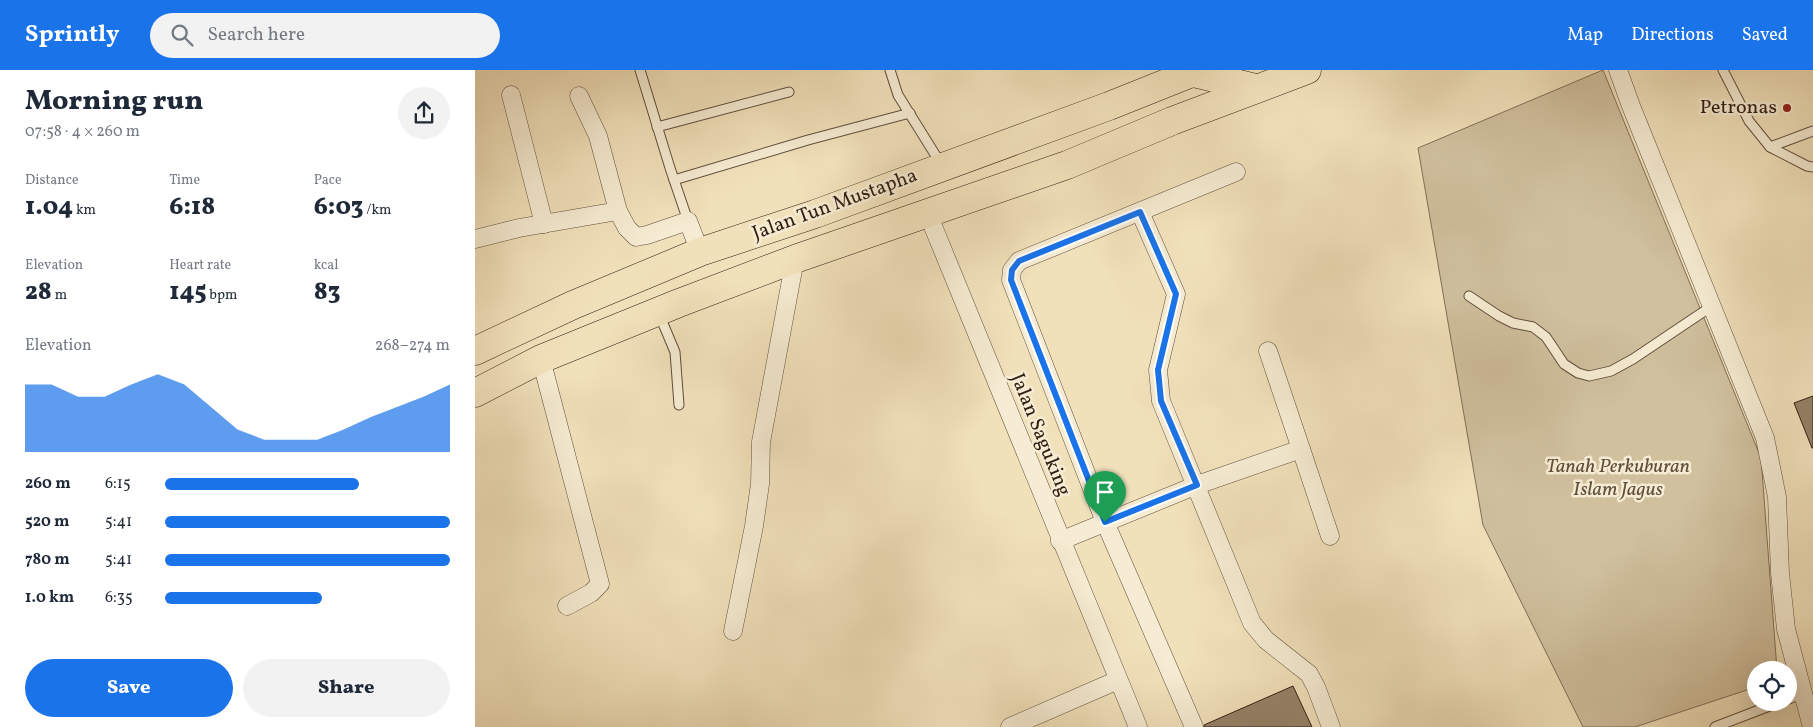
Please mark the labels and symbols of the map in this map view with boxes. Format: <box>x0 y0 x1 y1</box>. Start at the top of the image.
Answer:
place label: Petronas <box>1700 94 1777 122</box>
marker: Petronas <box>1781 102 1793 114</box>
street label: Jalan Tun Mustapha <box>748 162 922 248</box>
street label: Jalan Saguking <box>1003 369 1077 501</box>
park label: Tanah Perkuburan Islam Jagus <box>1546 453 1690 504</box>
pin <box>1084 471 1126 522</box>

